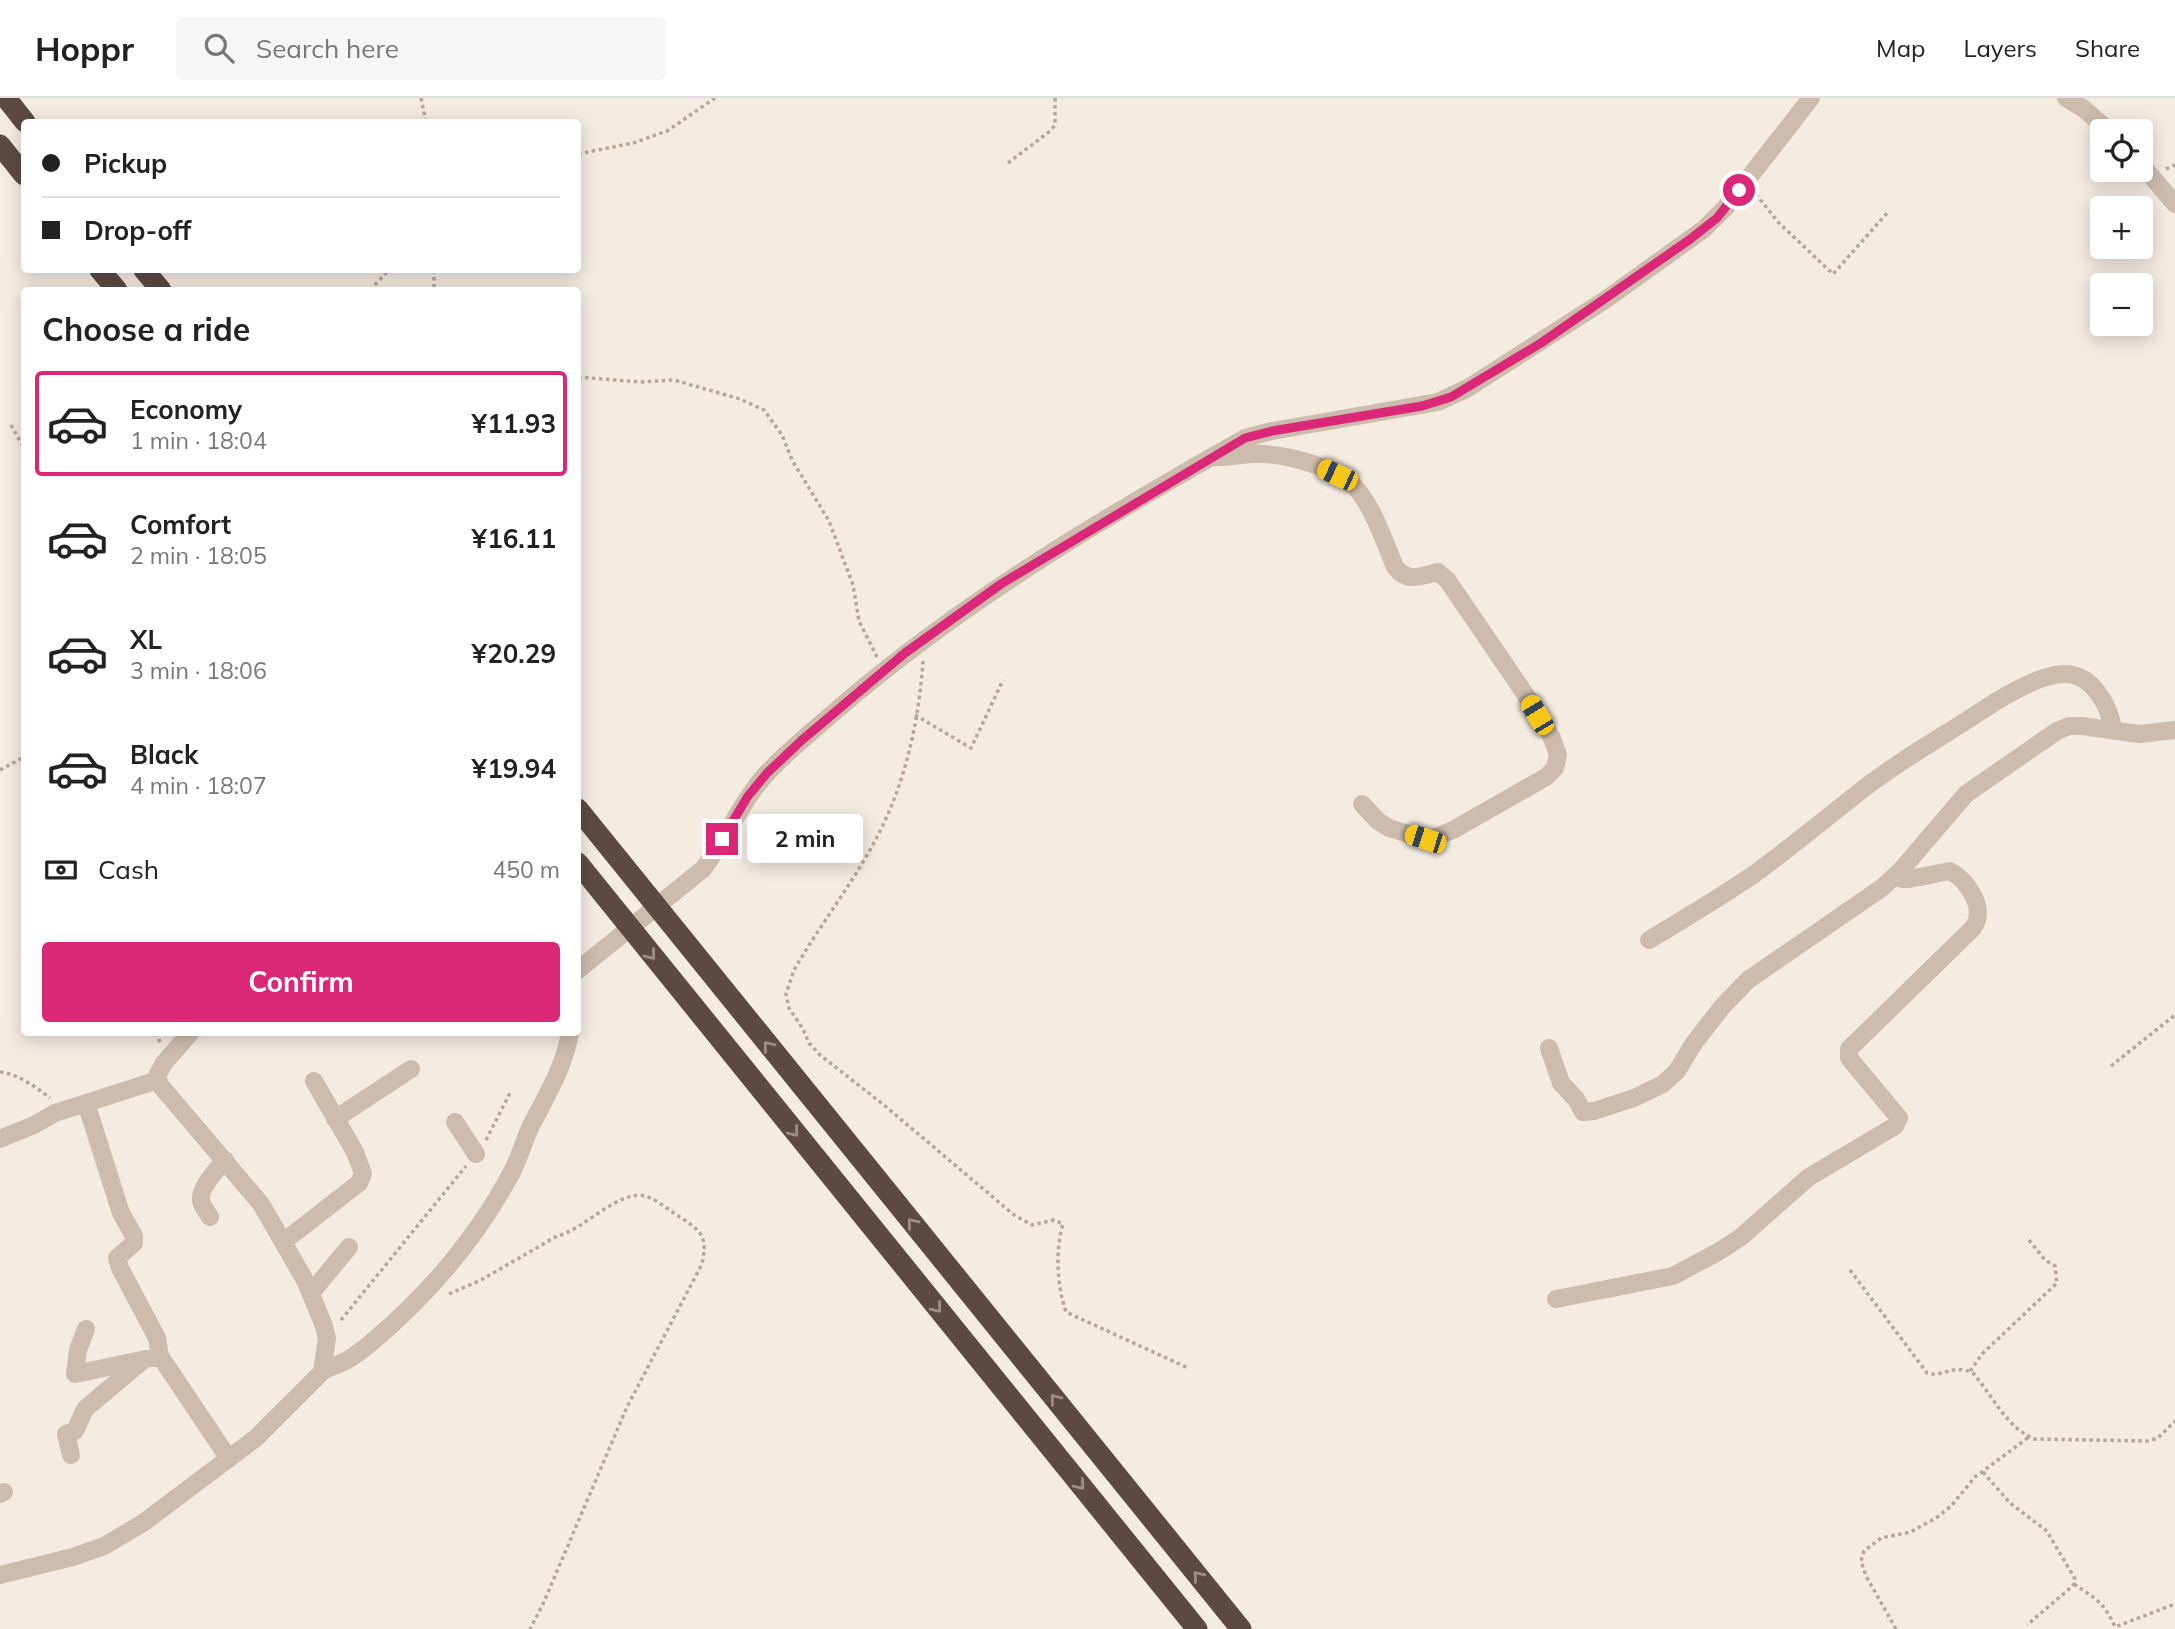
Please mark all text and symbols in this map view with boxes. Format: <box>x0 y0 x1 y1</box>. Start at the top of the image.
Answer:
search box <box>176 17 666 80</box>
text: Hoppr <box>35 28 134 69</box>
icon: search <box>200 29 238 67</box>
text: Search here <box>256 32 399 65</box>
text: Map <box>1876 33 1925 63</box>
text: Layers <box>1963 33 2037 63</box>
text: Share <box>2075 33 2140 63</box>
map controls <box>2090 119 2153 336</box>
button: locate <box>2090 119 2153 182</box>
text: Pickup <box>84 147 167 180</box>
route start <box>1723 174 1755 206</box>
button: + <box>2090 196 2153 259</box>
text: Drop-off <box>84 214 191 247</box>
button: − <box>2090 273 2153 336</box>
text: Choose a ride <box>42 309 250 349</box>
icon: car <box>46 392 109 455</box>
text: Economy <box>130 393 242 426</box>
text: ¥11.93 <box>472 407 556 440</box>
text: 1 min · 18:04 <box>130 426 267 455</box>
car <box>1314 457 1361 493</box>
icon: car <box>46 507 109 570</box>
text: Comfort <box>130 508 231 541</box>
text: ¥16.11 <box>472 522 556 555</box>
text: 2 min · 18:05 <box>130 541 267 570</box>
icon: car <box>46 622 109 685</box>
text: XL <box>130 623 162 656</box>
text: ¥20.29 <box>472 637 556 670</box>
text: 3 min · 18:06 <box>130 656 267 685</box>
car <box>1518 692 1557 738</box>
icon: car <box>46 737 109 800</box>
text: Black <box>130 738 198 771</box>
text: ¥19.94 <box>472 752 556 785</box>
text: 4 min · 18:07 <box>130 771 267 800</box>
callout: 2 min <box>746 814 862 864</box>
route end <box>706 823 738 855</box>
car <box>1402 823 1449 855</box>
text: 2 min <box>775 824 835 853</box>
icon: cash <box>42 851 80 889</box>
text: Cash <box>98 853 159 886</box>
text: 450 m <box>492 855 560 884</box>
button: Confirm <box>42 942 560 1022</box>
one-way arrow <box>643 946 655 959</box>
one-way arrow <box>764 1041 777 1053</box>
one-way arrow <box>786 1123 798 1136</box>
one-way arrow <box>907 1218 920 1230</box>
one-way arrow <box>929 1301 942 1313</box>
one-way arrow <box>1050 1395 1063 1407</box>
one-way arrow <box>1072 1478 1085 1490</box>
one-way arrow <box>1194 1572 1206 1585</box>

